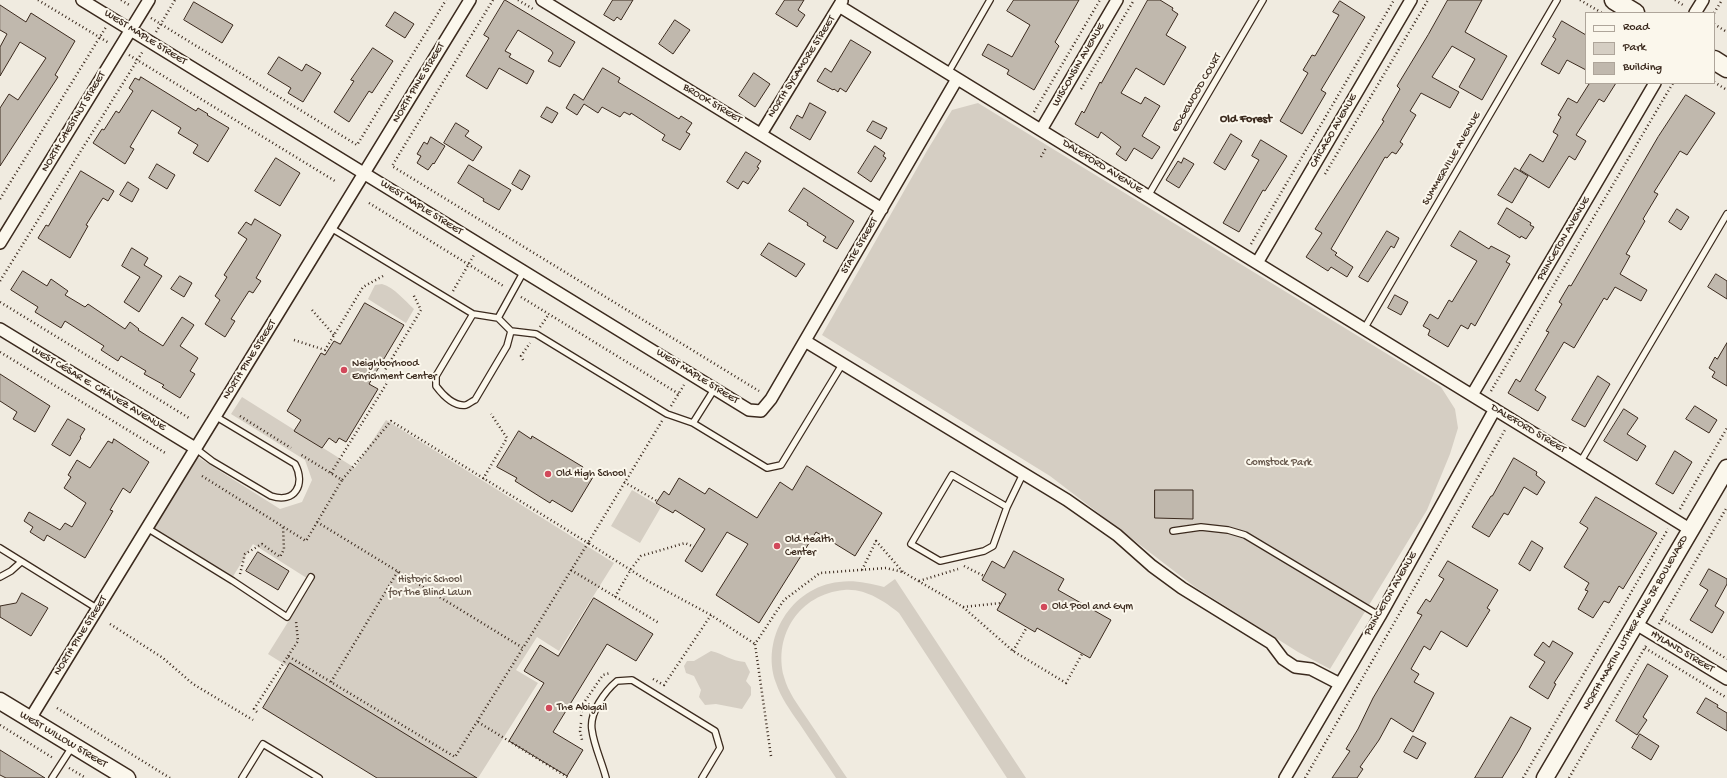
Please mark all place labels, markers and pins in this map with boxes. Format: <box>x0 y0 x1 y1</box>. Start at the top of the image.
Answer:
place label: Neighborhood Enrichment Center <box>352 357 437 383</box>
marker: Neighborhood Enrichment Center <box>339 365 349 375</box>
place label: Old High School <box>556 467 626 481</box>
marker: Old High School <box>543 469 553 479</box>
place label: Old Health Center <box>785 533 834 559</box>
marker: Old Health Center <box>772 541 782 551</box>
place label: Old Pool and Gym <box>1052 600 1133 614</box>
marker: Old Pool and Gym <box>1039 602 1049 612</box>
place label: The Abigail <box>557 701 607 715</box>
marker: The Abigail <box>544 703 554 713</box>

